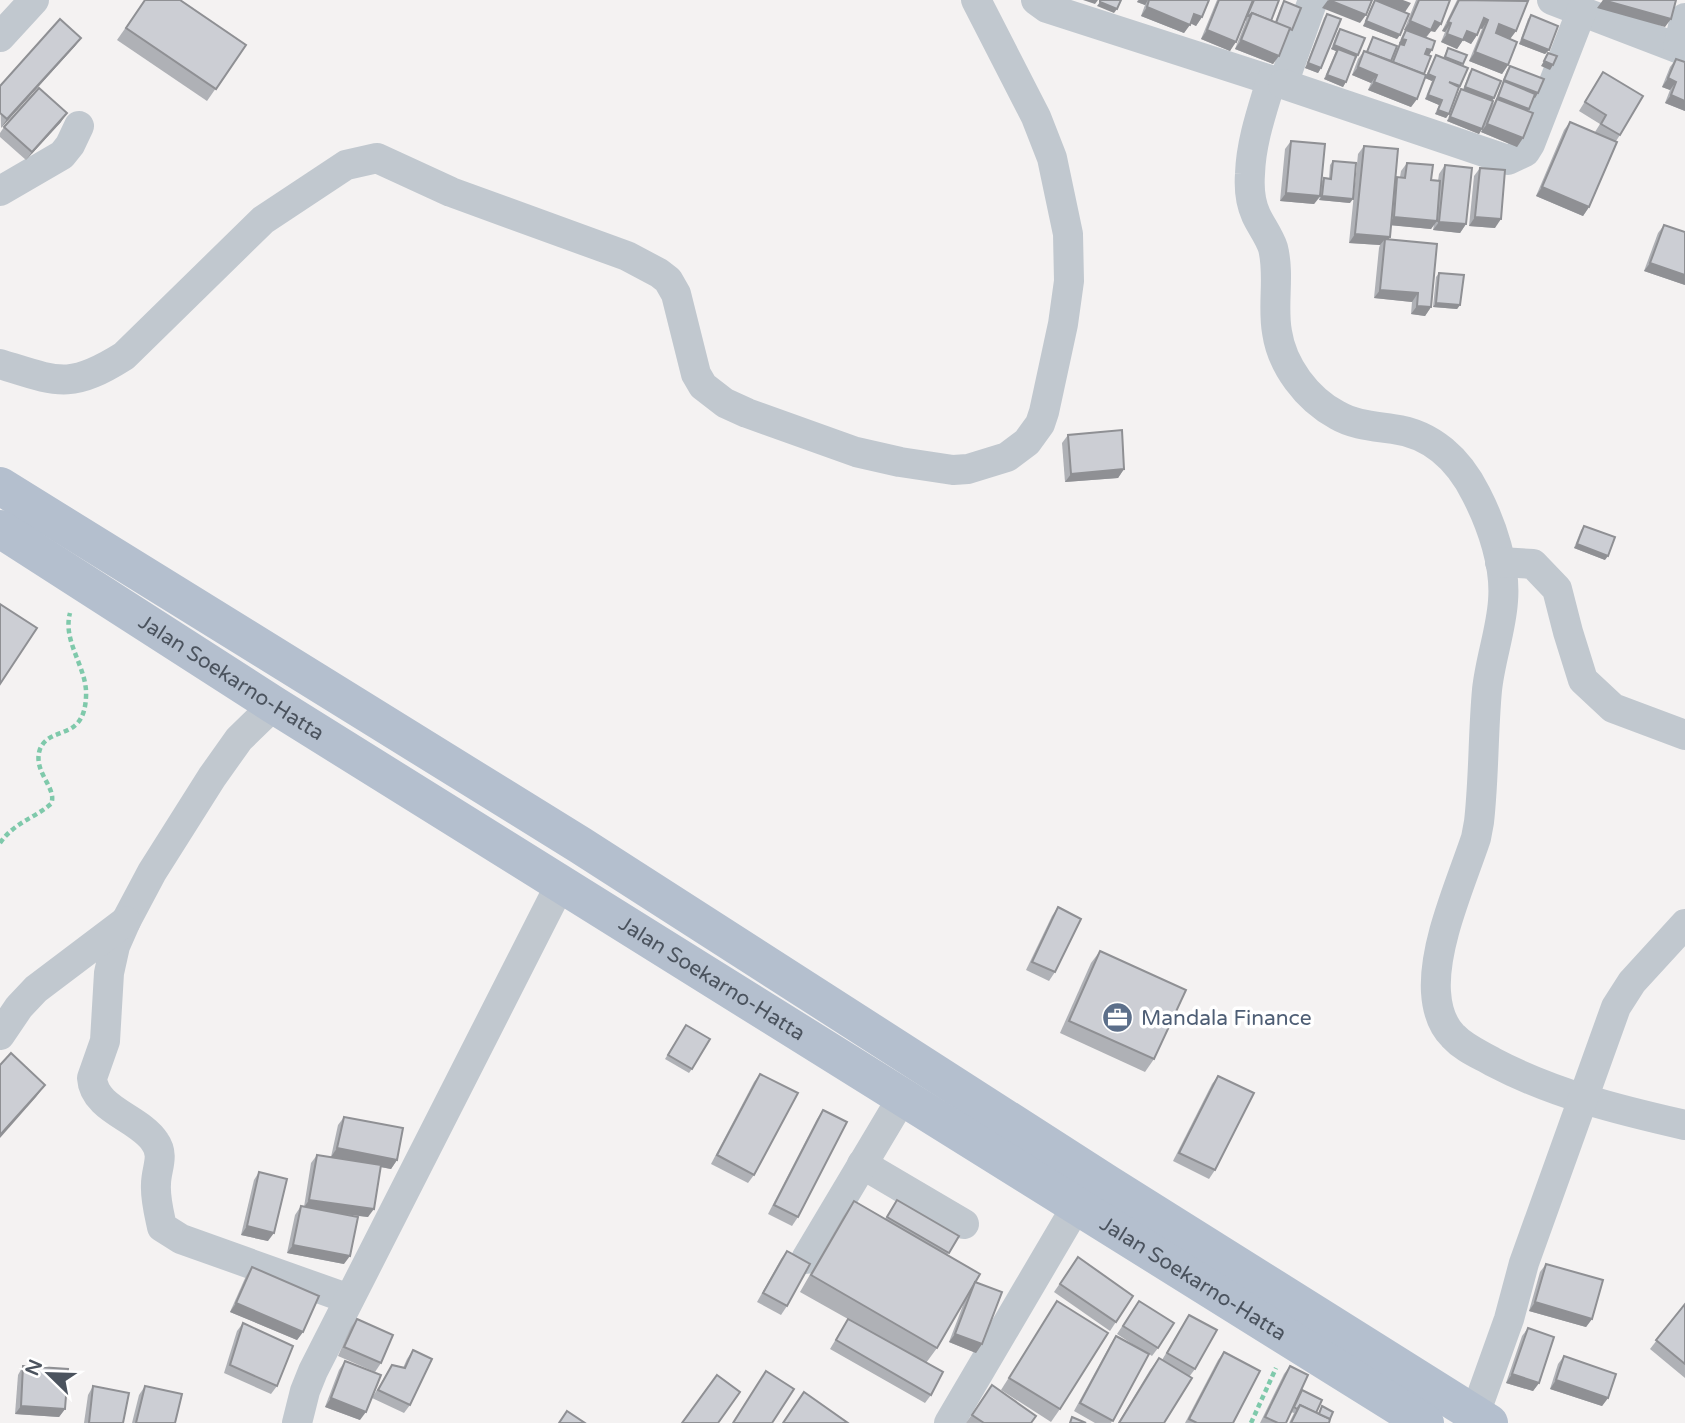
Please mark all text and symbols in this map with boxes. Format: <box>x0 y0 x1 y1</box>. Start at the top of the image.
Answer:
street label: Jalan Soekarno-Hatta <box>134 609 329 746</box>
street label: Jalan Soekarno-Hatta <box>614 911 810 1046</box>
office icon: Mandala Finance <box>1101 1001 1135 1035</box>
place label: Mandala Finance <box>1141 1006 1312 1031</box>
street label: Jalan Soekarno-Hatta <box>1095 1211 1291 1346</box>
north arrow <box>14 1339 84 1409</box>
text: N <box>21 1356 47 1379</box>

